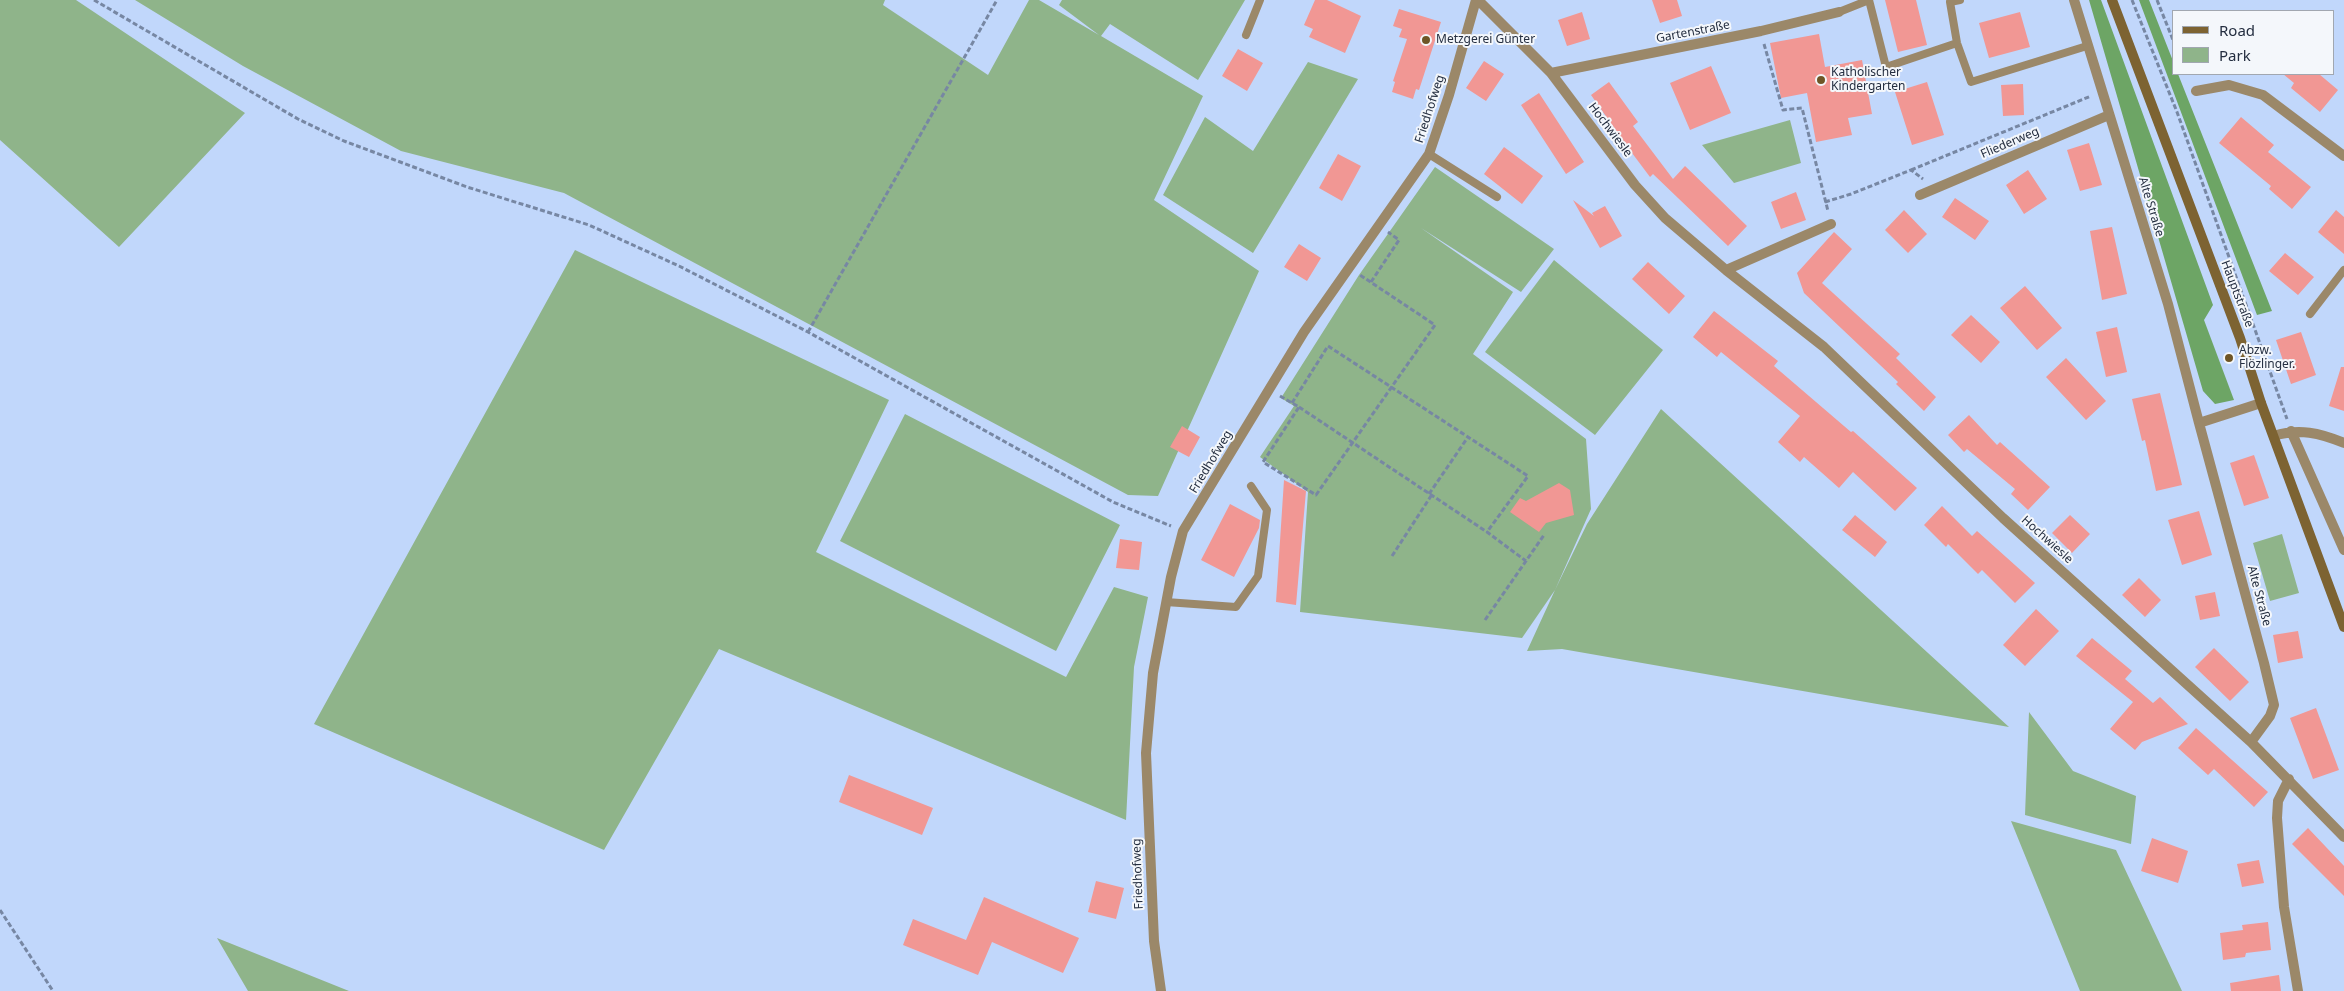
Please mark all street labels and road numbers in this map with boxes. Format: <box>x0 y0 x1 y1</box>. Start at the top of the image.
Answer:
street label: Gartenstraße <box>1655 18 1731 46</box>
street label: Friedhofweg <box>1412 73 1448 145</box>
street label: Hochwiesle <box>1585 100 1635 160</box>
street label: Fliederweg <box>1979 124 2041 162</box>
street label: Alte Straße <box>2135 175 2167 239</box>
street label: Hauptstraße <box>2218 258 2256 330</box>
street label: Friedhofweg <box>1187 428 1235 496</box>
street label: Hochwiesle <box>2018 513 2076 567</box>
street label: Alte Straße <box>2244 564 2274 628</box>
street label: Friedhofweg <box>1130 838 1146 910</box>

